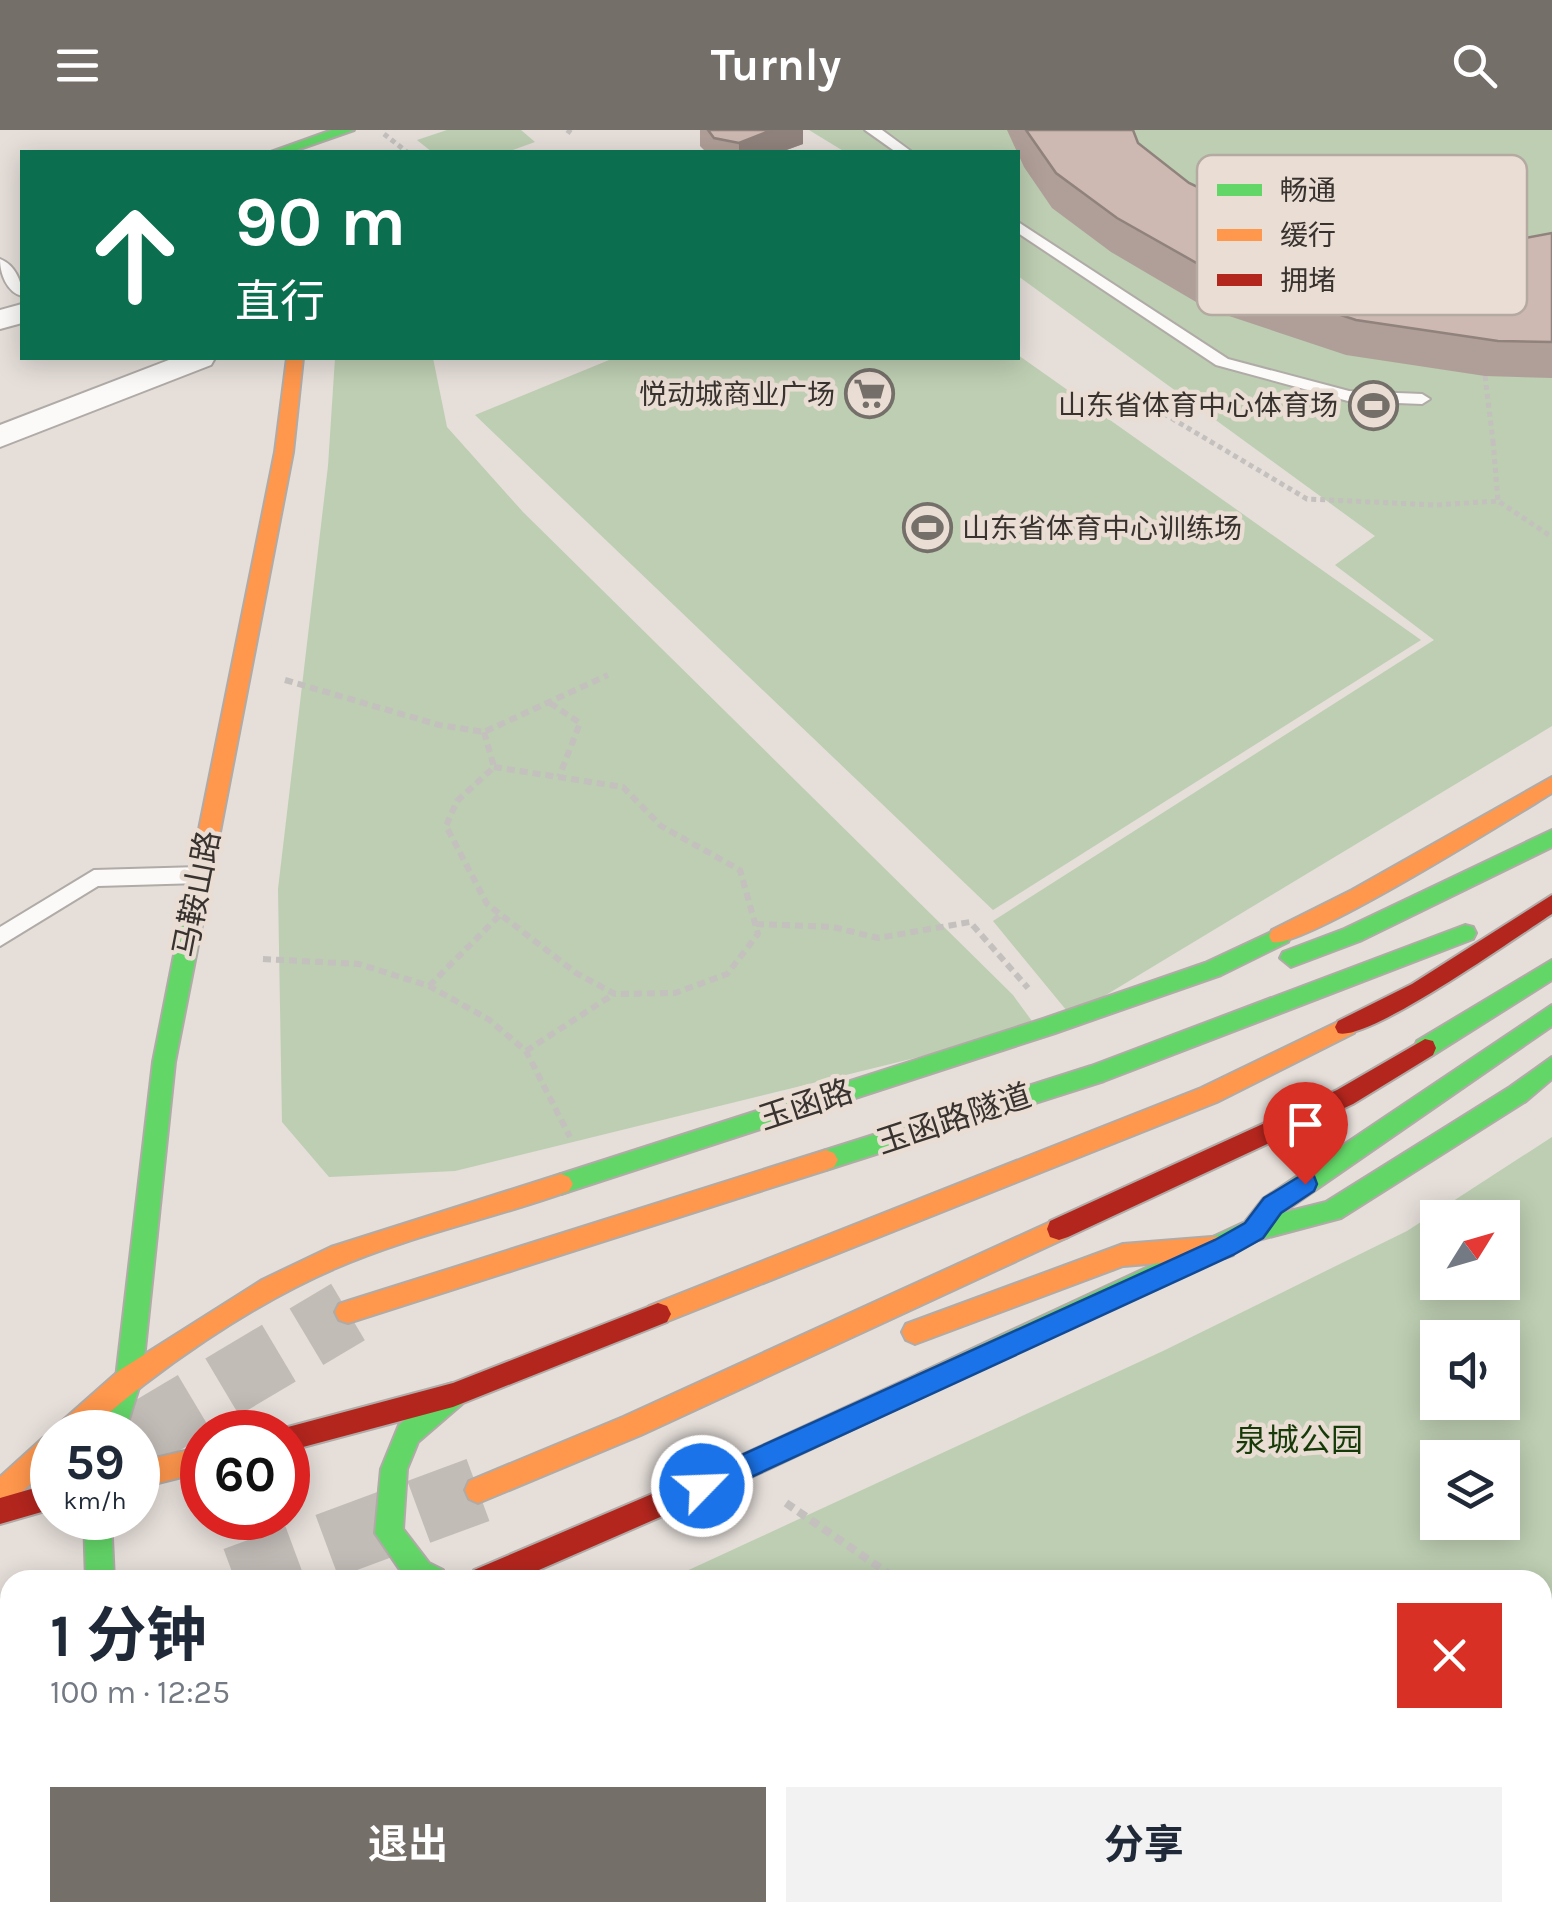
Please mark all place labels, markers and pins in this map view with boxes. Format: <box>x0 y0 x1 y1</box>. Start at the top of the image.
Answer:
supermarket icon: 悦动城商业广场 <box>844 368 896 420</box>
place label: 悦动城商业广场 <box>639 378 835 411</box>
sports icon: 山东省体育中心体育场 <box>1347 379 1399 431</box>
place label: 山东省体育中心体育场 <box>1058 389 1338 422</box>
sports icon: 山东省体育中心训练场 <box>901 502 953 554</box>
place label: 山东省体育中心训练场 <box>962 512 1242 545</box>
pin <box>1263 1082 1348 1185</box>

